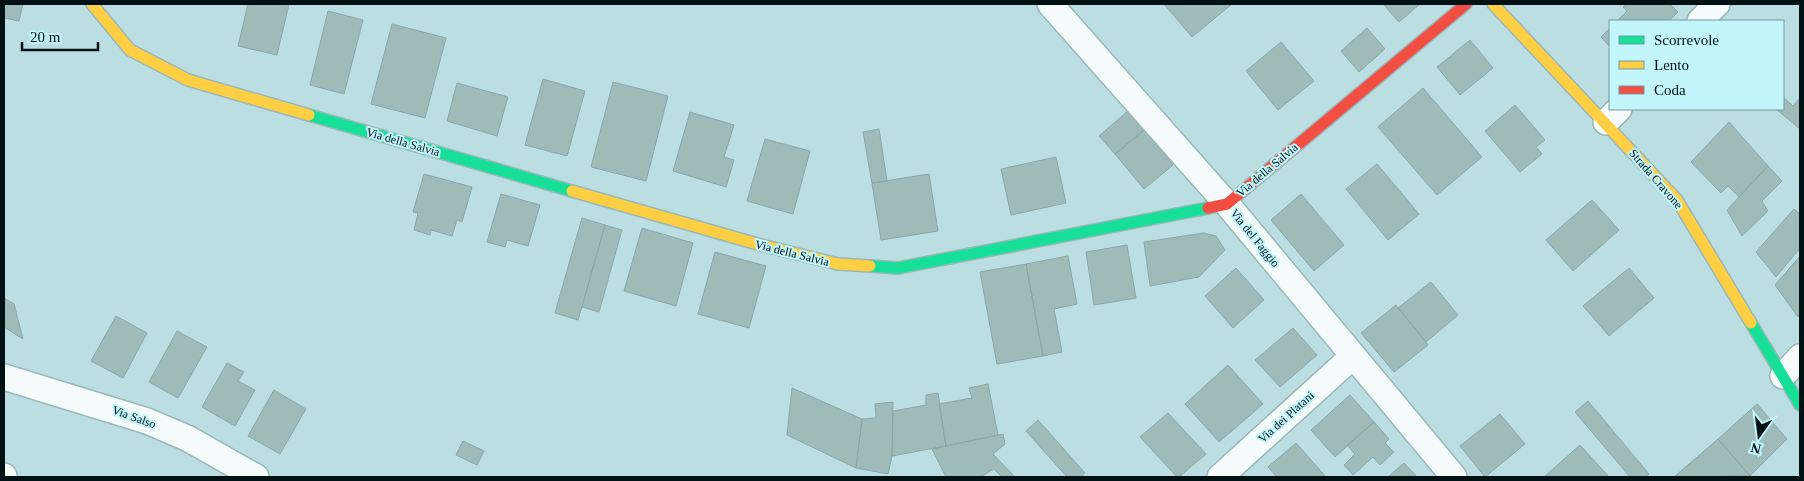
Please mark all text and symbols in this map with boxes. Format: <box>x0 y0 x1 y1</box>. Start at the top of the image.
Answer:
scale bar <box>22 20 99 52</box>
legend <box>1609 20 1784 110</box>
text: 20 m <box>30 29 61 45</box>
text: Scorrevole <box>1654 32 1719 48</box>
text: Lento <box>1654 57 1689 73</box>
text: Coda <box>1654 82 1686 98</box>
street label: Via della Salvia <box>365 125 442 159</box>
street label: Via della Salvia <box>1233 140 1301 200</box>
street label: Strada Cravone <box>1626 146 1686 212</box>
street label: Via del Faggio <box>1227 206 1283 270</box>
street label: Via della Salvia <box>753 237 831 269</box>
street label: Via dei Platani <box>1255 388 1317 446</box>
street label: Via Salso <box>110 403 158 431</box>
north arrow <box>1734 411 1784 461</box>
text: N <box>1749 440 1763 457</box>

